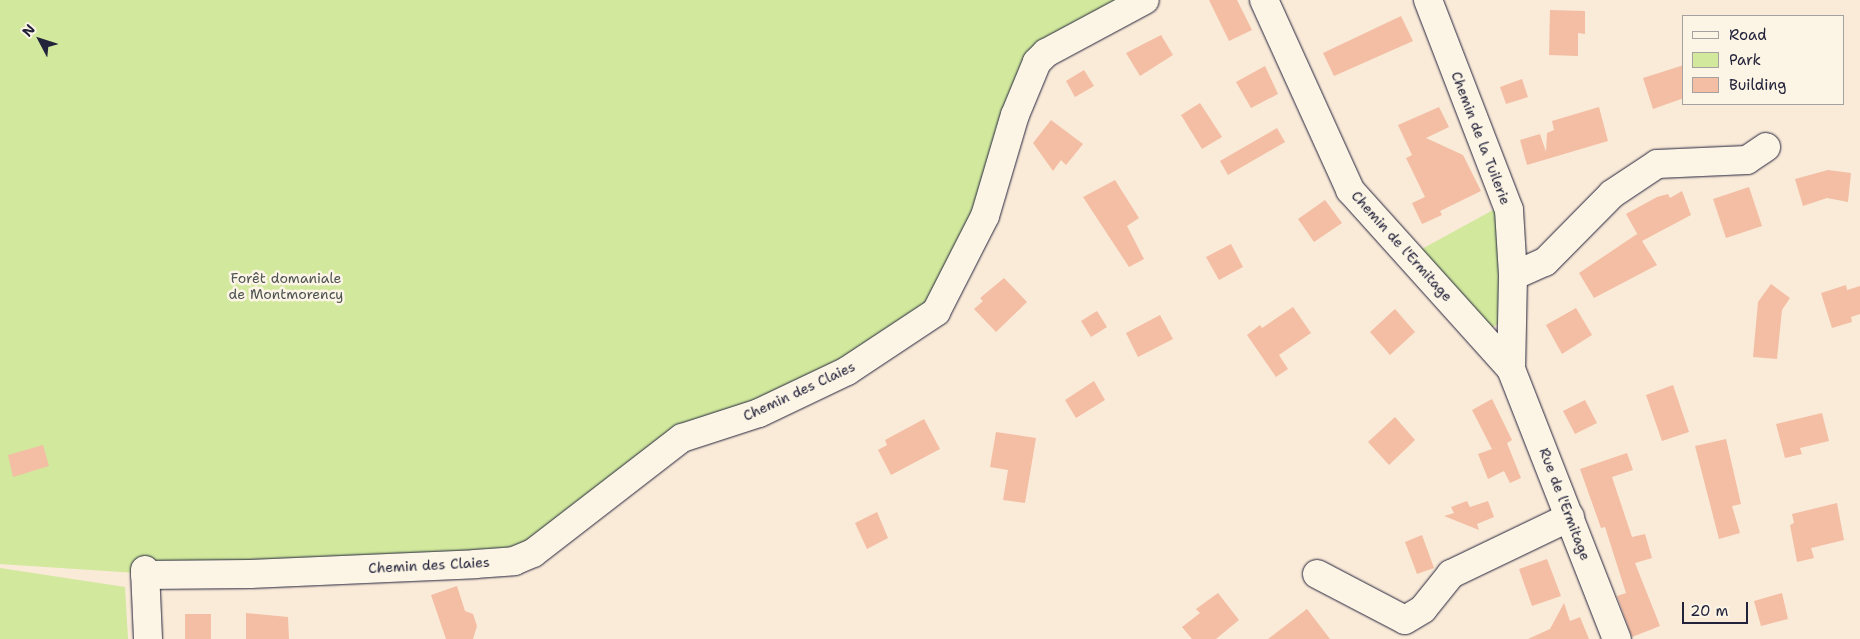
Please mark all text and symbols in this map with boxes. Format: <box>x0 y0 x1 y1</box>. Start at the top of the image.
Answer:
north arrow <box>15 15 65 65</box>
legend <box>1682 15 1845 105</box>
text: N <box>18 20 39 40</box>
text: Road <box>1729 25 1767 45</box>
text: Park <box>1729 50 1761 70</box>
street label: Chemin de la Tuilerie <box>1448 69 1514 207</box>
text: Building <box>1729 75 1786 95</box>
street label: Chemin de l'Ermitage <box>1348 187 1456 305</box>
park label: Forêt domaniale de Montmorency <box>229 270 343 302</box>
street label: Chemin des Claies <box>740 358 858 424</box>
street label: Rue de l'Ermitage <box>1536 445 1594 563</box>
street label: Chemin des Claies <box>368 553 490 577</box>
scale bar <box>1685 592 1751 624</box>
text: 20 m <box>1690 601 1729 621</box>

